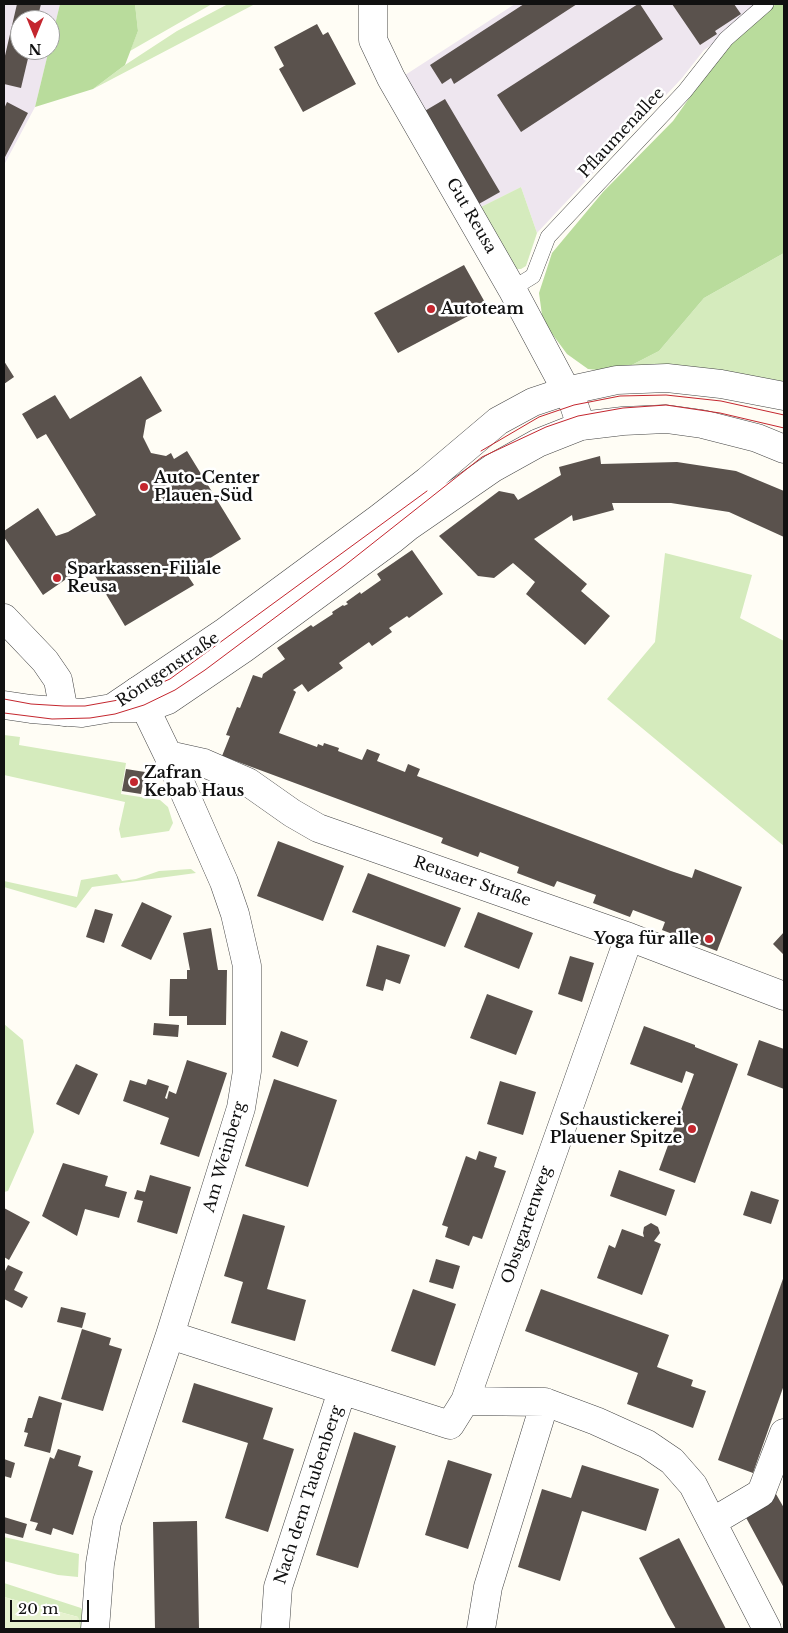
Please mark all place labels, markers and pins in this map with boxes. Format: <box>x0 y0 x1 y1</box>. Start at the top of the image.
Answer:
place label: Autoteam <box>441 299 524 319</box>
marker: Autoteam <box>425 303 437 315</box>
place label: Auto-Center Plauen-Süd <box>154 468 259 506</box>
marker: Auto-Center Plauen-Süd <box>138 481 150 493</box>
place label: Sparkassen-Filiale Reusa <box>67 559 221 597</box>
marker: Sparkassen-Filiale Reusa <box>51 572 63 584</box>
place label: Zafran Kebab Haus <box>144 763 244 801</box>
marker: Zafran Kebab Haus <box>128 776 140 788</box>
place label: Yoga für alle <box>594 929 699 949</box>
marker: Yoga für alle <box>703 933 715 945</box>
place label: Schaustickerei Plauener Spitze <box>550 1110 682 1148</box>
marker: Schaustickerei Plauener Spitze <box>686 1123 698 1135</box>

